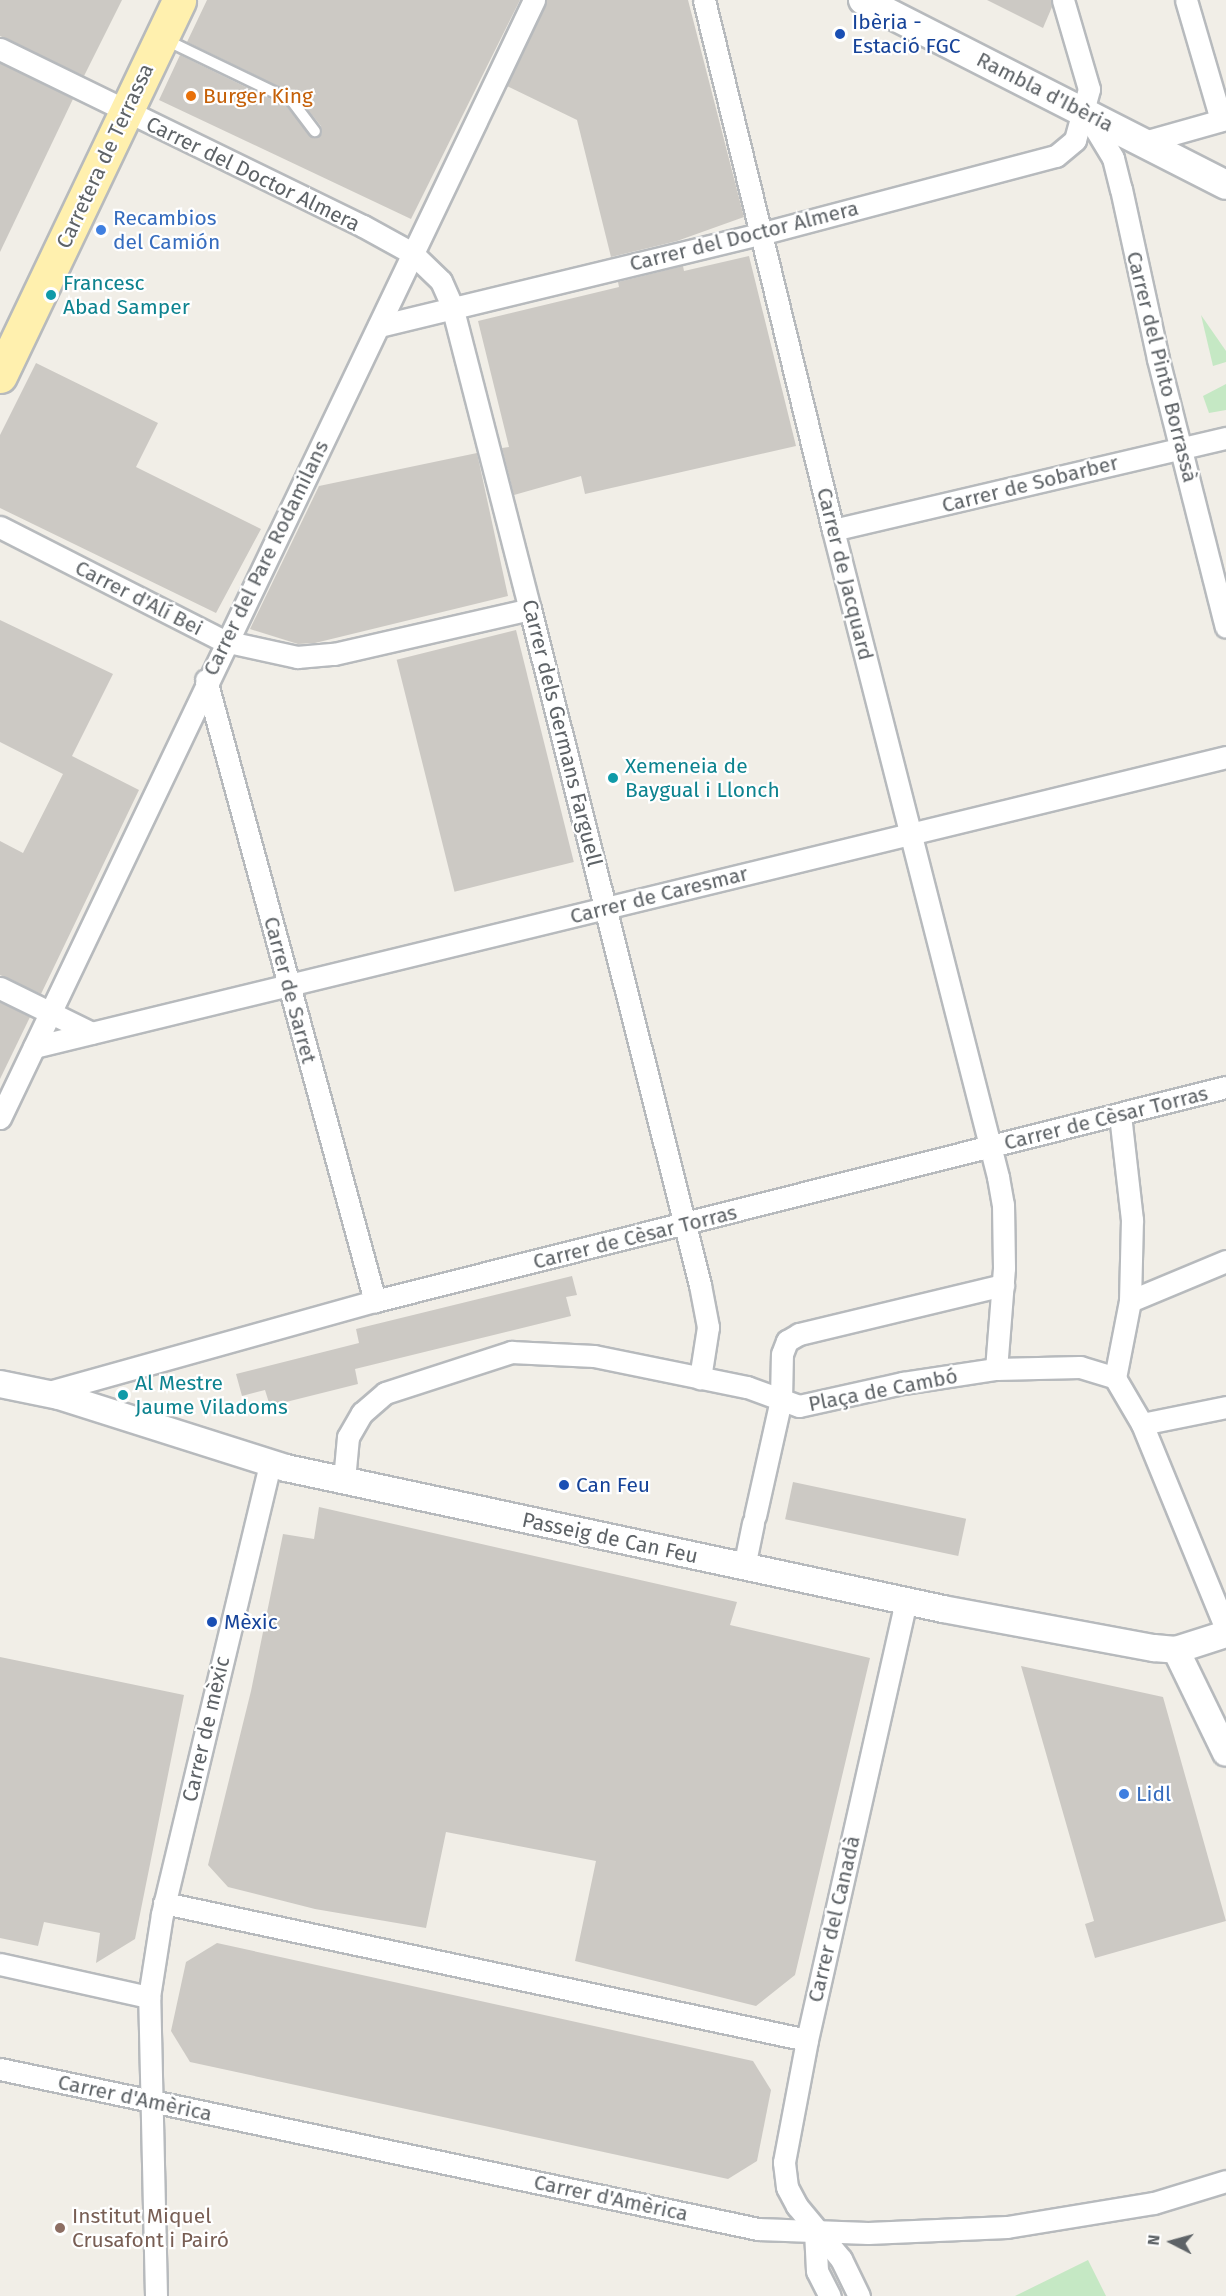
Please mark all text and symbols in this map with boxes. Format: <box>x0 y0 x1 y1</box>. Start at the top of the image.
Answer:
place label: Ibèria - Estació FGC <box>852 9 961 59</box>
marker: Ibèria - Estació FGC <box>833 27 847 41</box>
street label: Rambla d'Ibèria <box>972 47 1118 137</box>
street label: Carretera de Terrassa <box>51 60 159 252</box>
place label: Burger King <box>203 83 313 109</box>
marker: Burger King <box>184 89 198 103</box>
street label: Carrer del Doctor Almera <box>142 111 364 237</box>
street label: Carrer del Doctor Almera <box>627 195 861 277</box>
place label: Recambios del Camión <box>113 205 220 255</box>
marker: Recambios del Camión <box>94 223 108 237</box>
street label: Carrer del Pinto Borrassà <box>1121 249 1203 485</box>
place label: Francesc Abad Samper <box>63 270 190 320</box>
marker: Francesc Abad Samper <box>44 288 58 302</box>
street label: Carrer del Pare Rodamilans <box>198 436 334 680</box>
street label: Carrer de Sobarber <box>939 450 1121 518</box>
street label: Carrer de Jacquard <box>811 485 879 663</box>
street label: Carrer d'Alí Bei <box>71 555 207 641</box>
street label: Carrer dels Germans Farguell <box>517 597 607 869</box>
place label: Xemeneia de Baygual i Llonch <box>625 753 780 803</box>
marker: Xemeneia de Baygual i Llonch <box>606 771 620 785</box>
street label: Carrer de Caresmar <box>567 861 751 929</box>
street label: Carrer de Sarret <box>258 914 322 1066</box>
street label: Carrer de Cèsar Torras <box>1001 1080 1211 1156</box>
street label: Carrer de Cèsar Torras <box>530 1199 740 1275</box>
street label: Plaça de Cambó <box>806 1363 960 1417</box>
place label: Al Mestre Jaume Viladoms <box>135 1370 288 1420</box>
marker: Al Mestre Jaume Viladoms <box>116 1388 130 1402</box>
place label: Can Feu <box>576 1472 650 1498</box>
marker: Can Feu <box>557 1478 571 1492</box>
street label: Passeig de Can Feu <box>520 1507 700 1569</box>
place label: Mèxic <box>224 1609 278 1635</box>
marker: Mèxic <box>205 1615 219 1629</box>
street label: Carrer de mèxic <box>177 1654 235 1804</box>
place label: Lidl <box>1136 1781 1171 1807</box>
marker: Lidl <box>1117 1787 1131 1801</box>
street label: Carrer del Canadà <box>803 1833 865 2005</box>
street label: Carrer d'Amèrica <box>56 2069 214 2127</box>
street label: Carrer d'Amèrica <box>532 2169 690 2227</box>
place label: Institut Miquel Crusafont i Pairó <box>72 2203 229 2253</box>
north arrow <box>1142 2212 1202 2272</box>
marker: Institut Miquel Crusafont i Pairó <box>53 2221 67 2235</box>
text: N <box>1144 2234 1164 2246</box>

